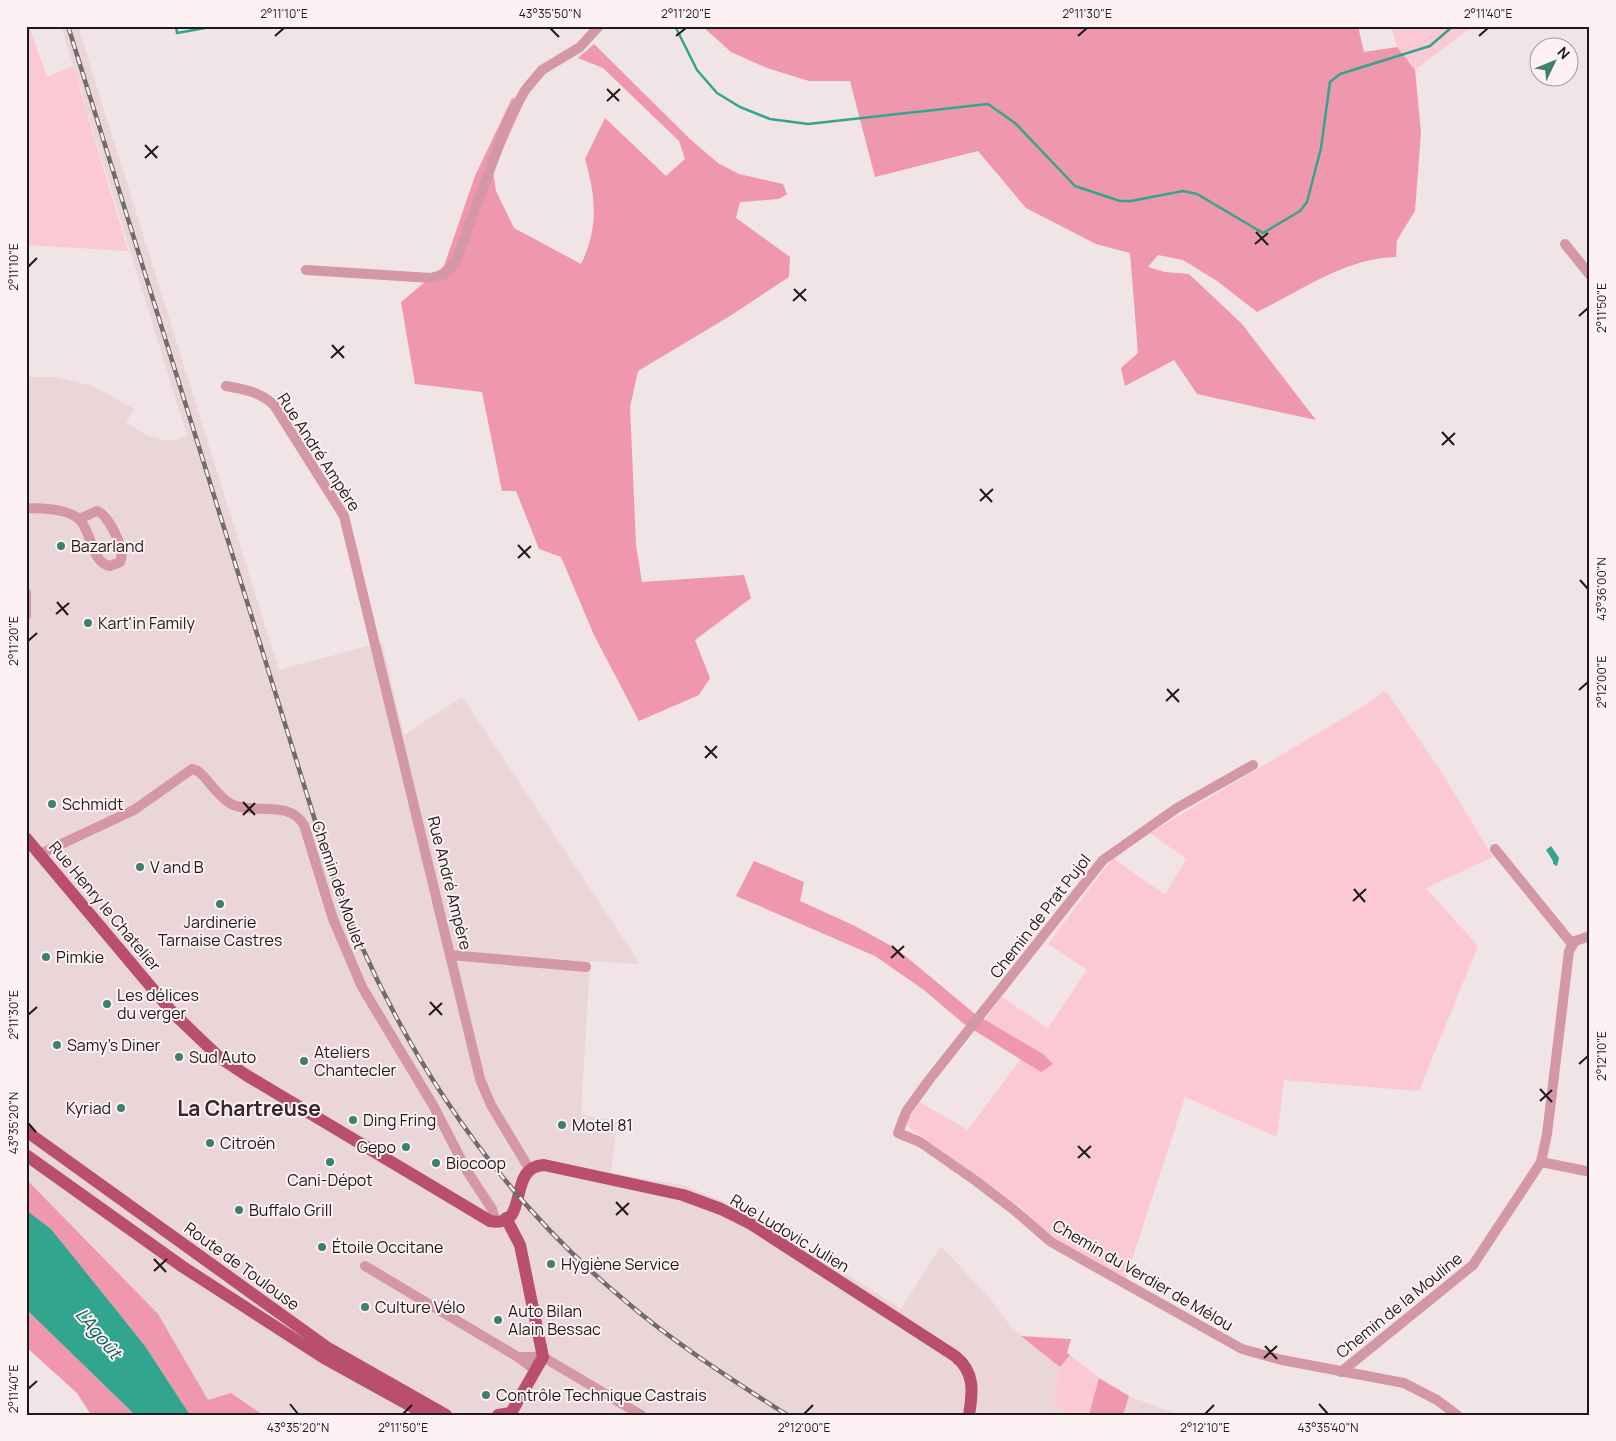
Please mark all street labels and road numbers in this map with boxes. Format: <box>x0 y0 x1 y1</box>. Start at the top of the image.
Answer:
street label: Rue André Ampère <box>272 389 366 515</box>
street label: Rue André Ampère <box>423 814 477 952</box>
street label: Chemin de Moulet <box>307 818 371 952</box>
street label: Rue Henry le Chatelier <box>44 836 166 976</box>
street label: Chemin de Prat Pujol <box>985 849 1095 983</box>
street label: Rue Ludovic Julien <box>726 1189 854 1277</box>
street label: Chemin du Verdier de Mélou <box>1049 1214 1237 1336</box>
street label: Route de Toulouse <box>180 1217 304 1315</box>
street label: Chemin de la Mouline <box>1331 1247 1467 1363</box>

